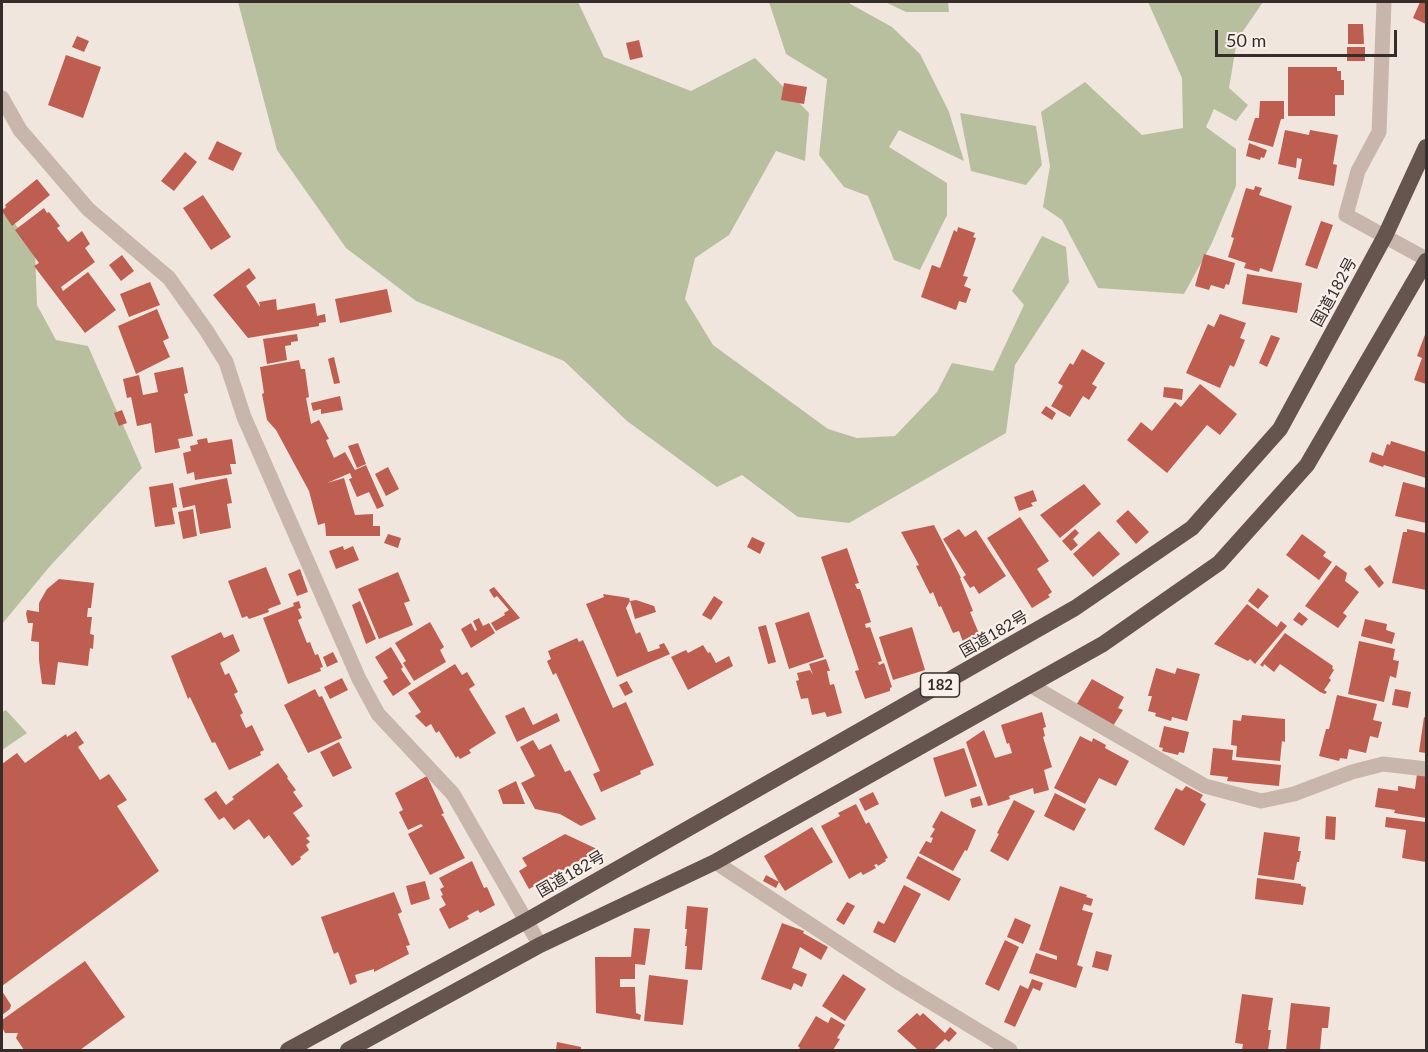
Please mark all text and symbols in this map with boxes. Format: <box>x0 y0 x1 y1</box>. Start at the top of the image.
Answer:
scale bar <box>1218 18 1400 56</box>
text: 50 m <box>1226 29 1266 51</box>
street label: 国道182号 <box>1307 254 1361 330</box>
street label: 国道182号 <box>956 607 1032 661</box>
road number: 182 <box>920 673 960 697</box>
street label: 国道182号 <box>533 847 609 901</box>

